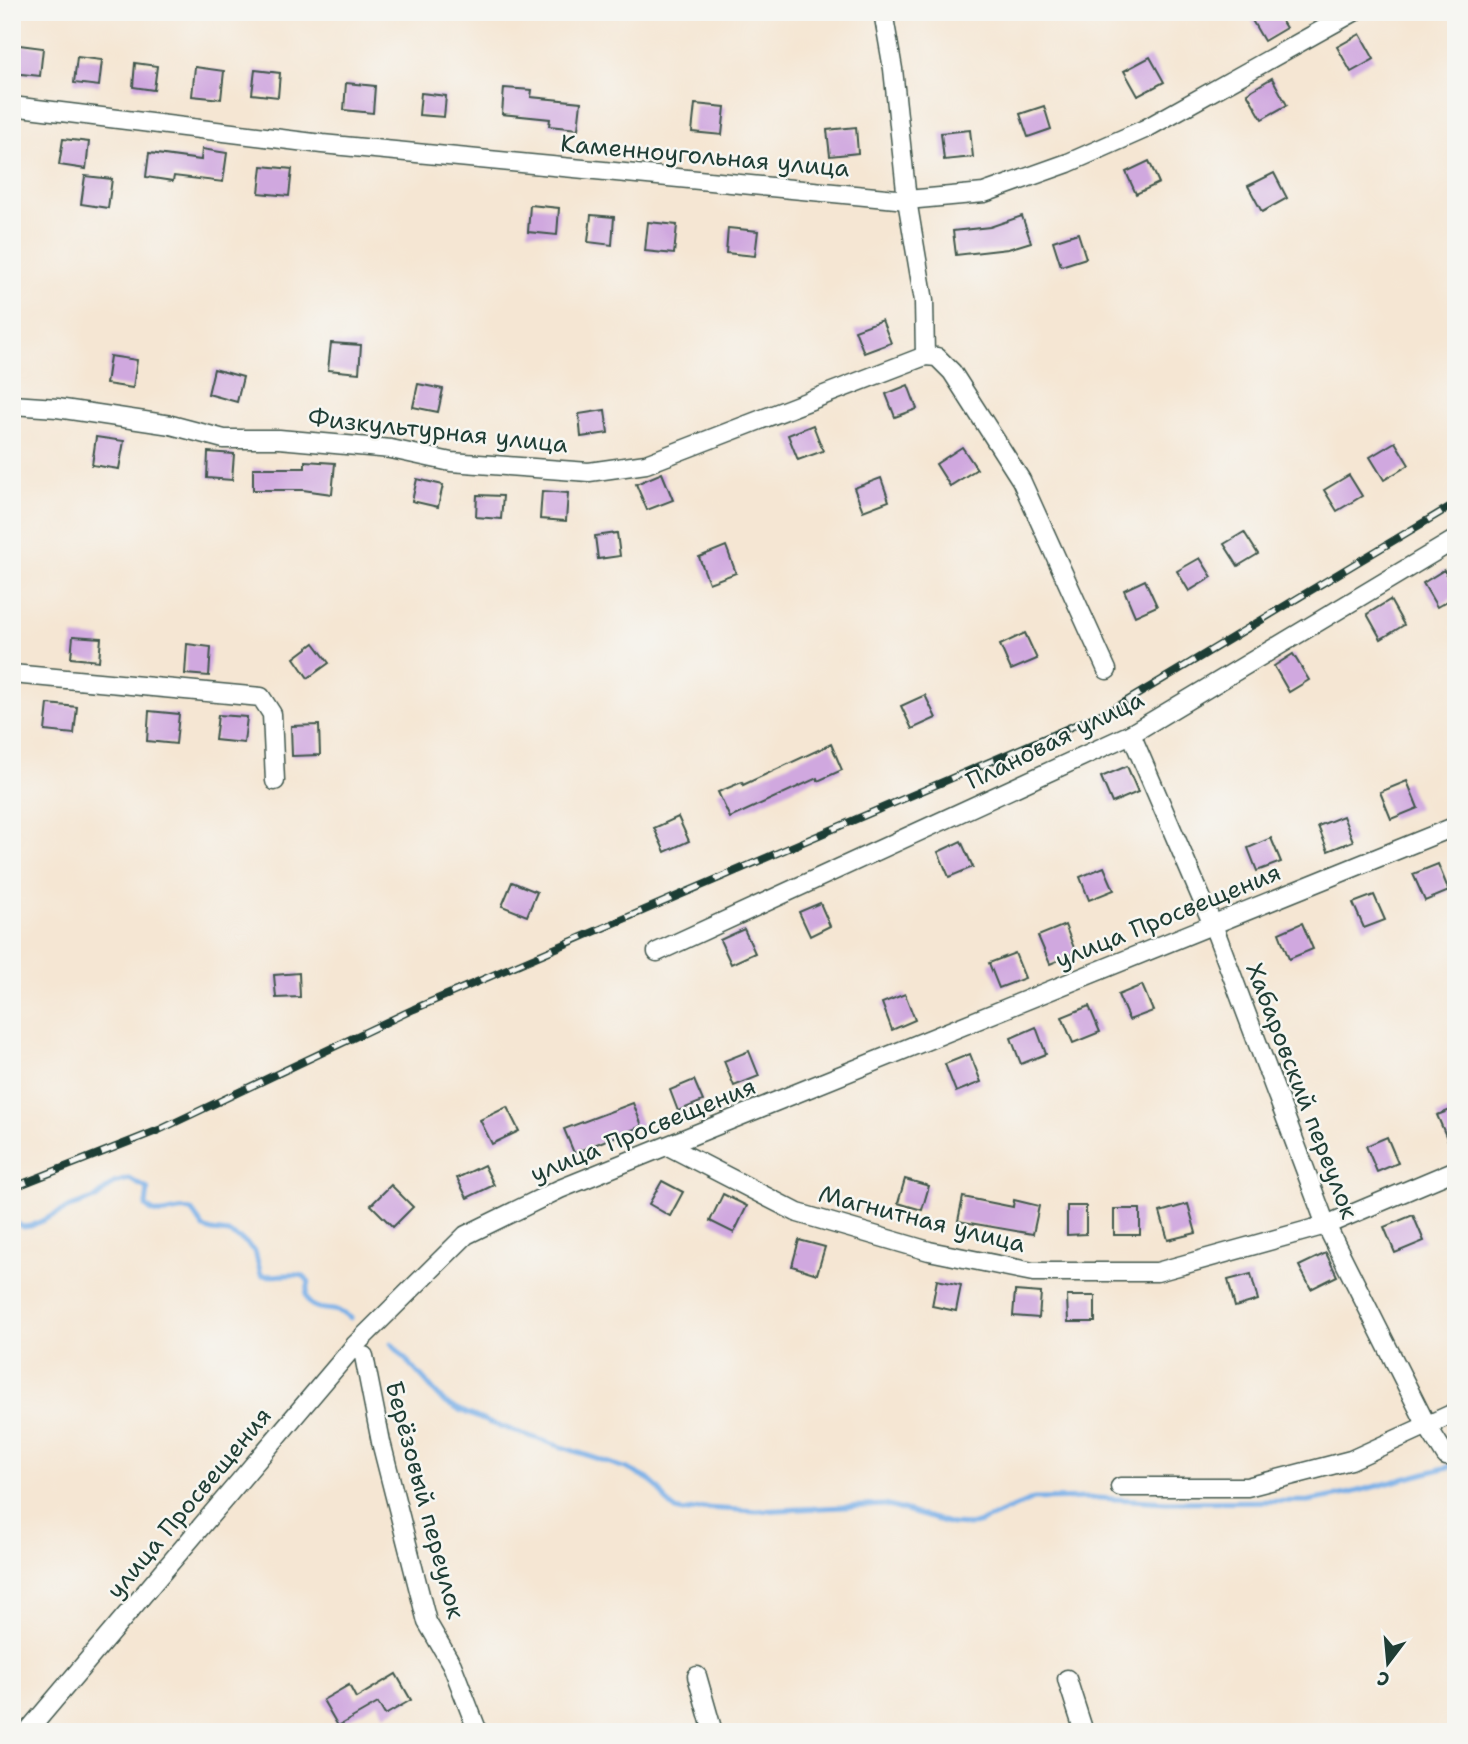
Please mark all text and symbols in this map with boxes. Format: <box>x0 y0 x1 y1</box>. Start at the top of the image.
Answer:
street label: Каменноугольная улица <box>559 127 851 185</box>
street label: Физкультурная улица <box>306 401 570 461</box>
street label: Плановая улица <box>961 683 1149 797</box>
street label: улица Просвещения <box>1051 856 1285 976</box>
street label: Хабаровский переулок <box>1238 958 1366 1224</box>
street label: улица Просвещения <box>526 1070 760 1190</box>
street label: Магнитная улица <box>815 1178 1029 1260</box>
street label: Берёзовый переулок <box>378 1378 472 1623</box>
street label: улица Просвещения <box>99 1401 279 1605</box>
north arrow <box>1352 1628 1422 1698</box>
text: С <box>1374 1665 1393 1692</box>

